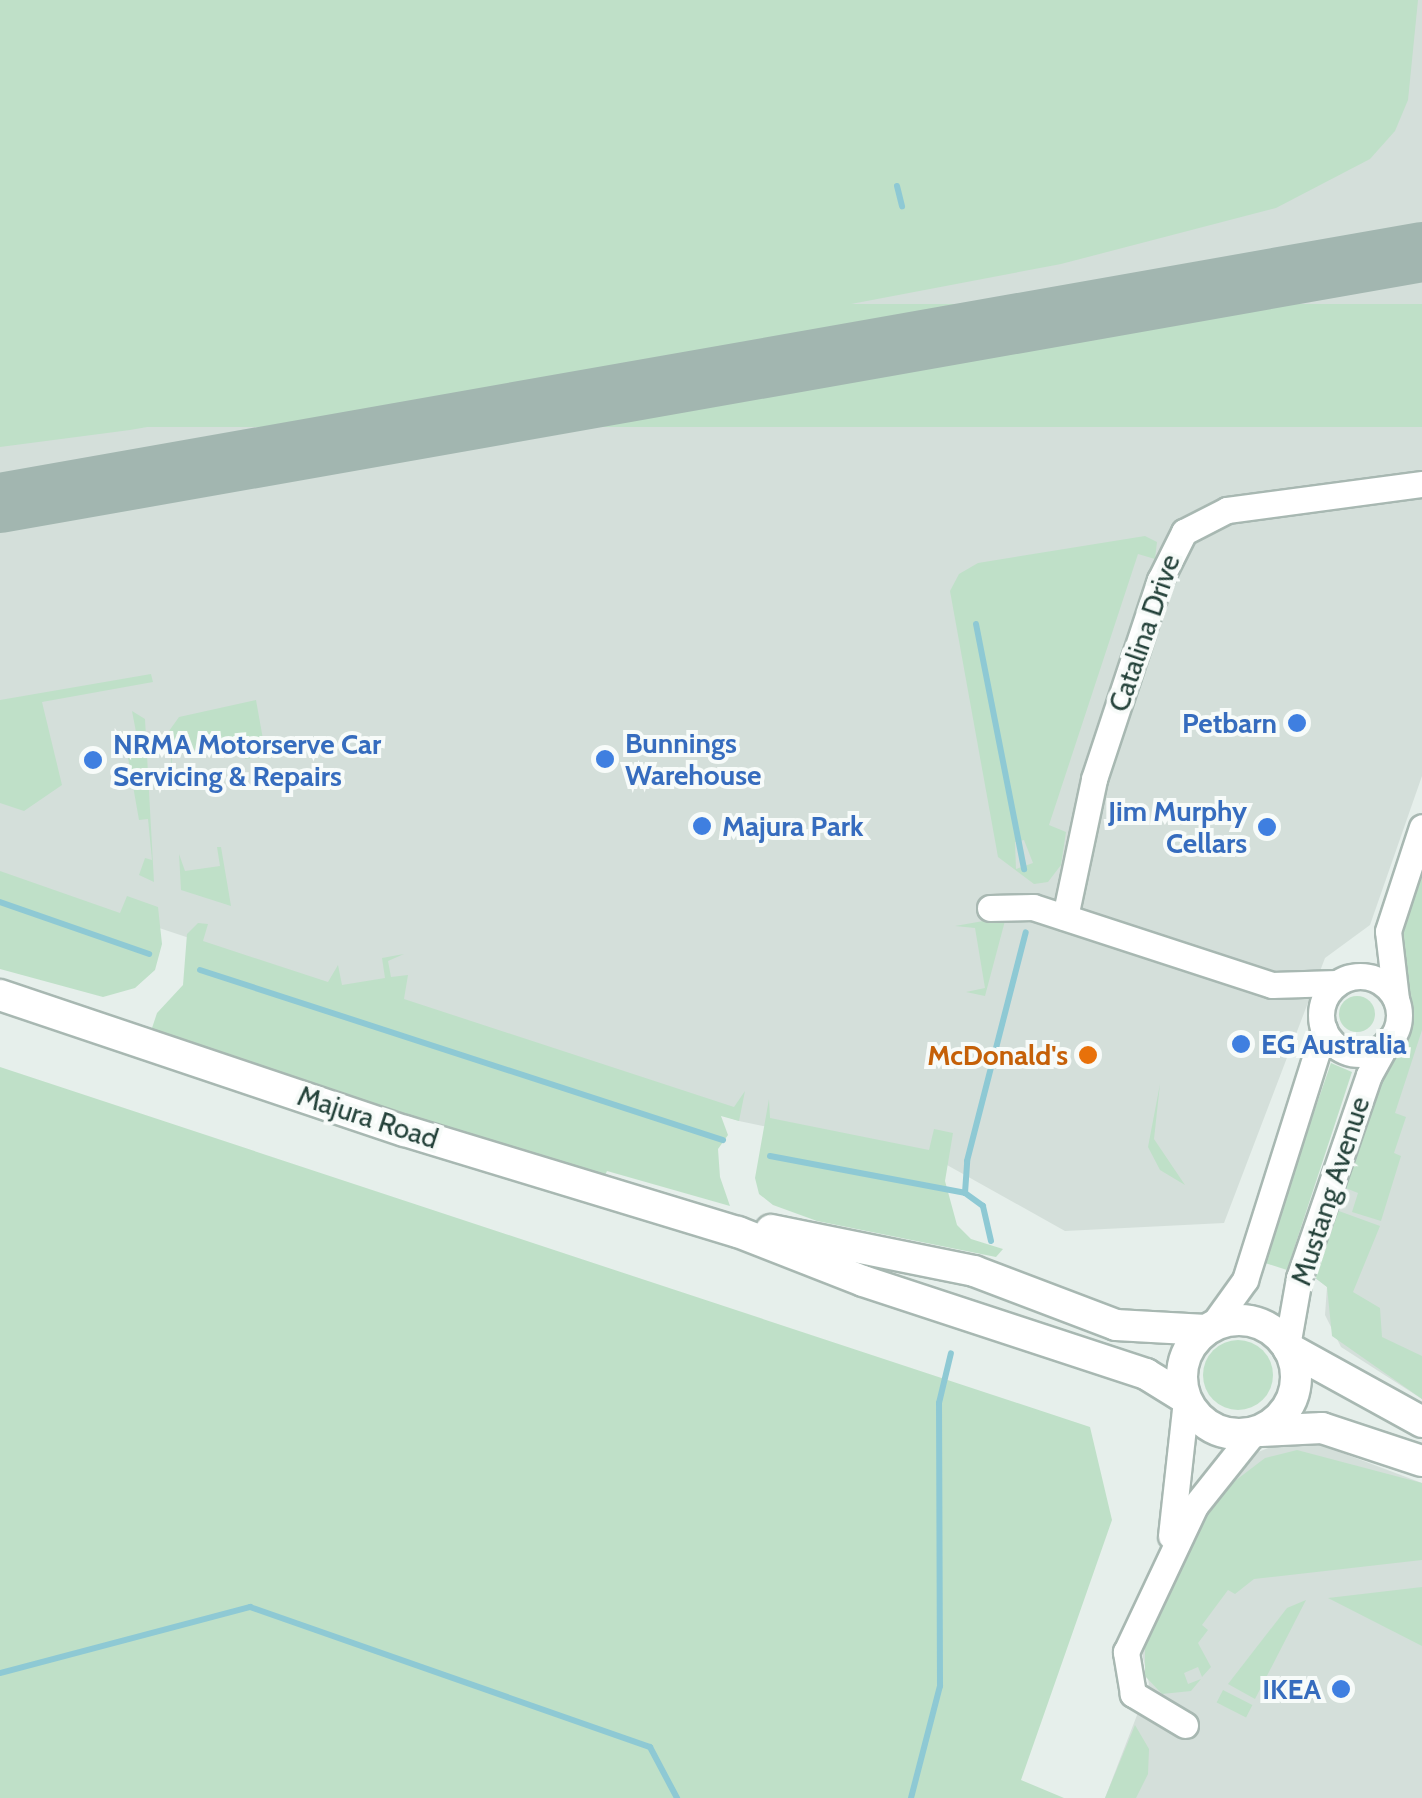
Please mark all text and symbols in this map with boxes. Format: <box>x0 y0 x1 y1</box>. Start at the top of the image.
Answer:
street label: Catalina Drive <box>1101 550 1187 716</box>
place label: Petbarn <box>1182 706 1277 740</box>
marker: Petbarn <box>1286 712 1308 734</box>
place label: Bunnings Warehouse <box>625 726 761 792</box>
place label: NRMA Motorserve Car Servicing & Repairs <box>113 727 381 793</box>
marker: Bunnings Warehouse <box>594 748 616 770</box>
marker: NRMA Motorserve Car Servicing & Repairs <box>82 749 104 771</box>
place label: Jim Murphy Cellars <box>1108 794 1247 860</box>
place label: Majura Park <box>722 809 864 843</box>
marker: Majura Park <box>691 815 713 837</box>
marker: Jim Murphy Cellars <box>1256 816 1278 838</box>
place label: EG Australia <box>1261 1027 1407 1061</box>
marker: EG Australia <box>1230 1033 1252 1055</box>
place label: McDonald's <box>927 1038 1068 1072</box>
marker: McDonald's <box>1077 1044 1099 1066</box>
street label: Majura Road <box>294 1079 442 1155</box>
street label: Mustang Avenue <box>1284 1092 1376 1290</box>
place label: IKEA <box>1262 1672 1321 1706</box>
marker: IKEA <box>1330 1678 1352 1700</box>

